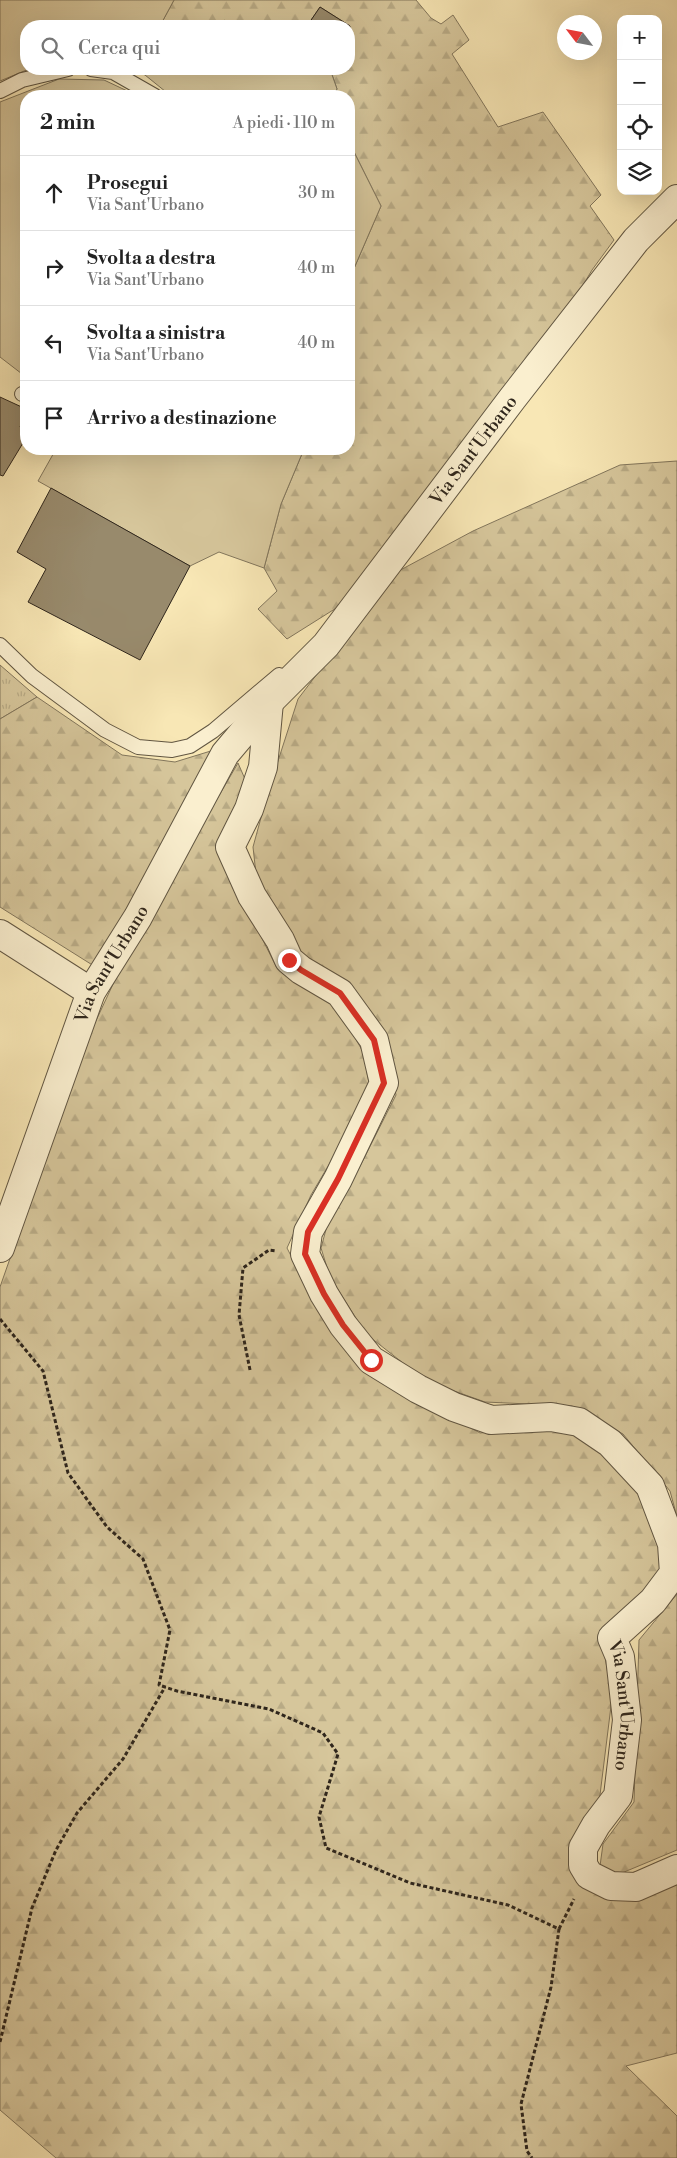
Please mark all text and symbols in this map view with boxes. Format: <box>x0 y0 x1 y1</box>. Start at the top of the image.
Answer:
north arrow <box>557 15 602 60</box>
map controls <box>617 15 662 195</box>
button: + <box>617 15 662 60</box>
search box <box>20 20 355 75</box>
icon: search <box>38 34 66 62</box>
text: Cerca qui <box>78 36 161 60</box>
button: − <box>617 60 662 105</box>
button: locate <box>617 105 662 150</box>
text: 2 min <box>40 110 95 136</box>
text: A piedi · 110 m <box>233 113 335 133</box>
button: layers <box>617 150 662 195</box>
text: Prosegui <box>87 171 168 195</box>
icon: ahead <box>40 179 68 207</box>
text: 30 m <box>298 183 335 203</box>
text: Via Sant'Urbano <box>87 195 204 215</box>
text: Svolta a destra <box>87 246 215 270</box>
icon: right <box>40 254 68 282</box>
text: 40 m <box>298 258 335 278</box>
text: Via Sant'Urbano <box>87 270 204 290</box>
text: Svolta a sinistra <box>87 321 225 345</box>
icon: left <box>40 329 68 357</box>
text: 40 m <box>298 333 335 353</box>
text: Via Sant'Urbano <box>87 345 204 365</box>
street label: Via Sant'Urbano <box>424 391 522 511</box>
icon: arrive <box>40 404 68 432</box>
text: Arrivo a destinazione <box>87 406 277 430</box>
street label: Via Sant'Urbano <box>69 901 154 1027</box>
route end <box>278 949 301 972</box>
route start <box>360 1349 383 1372</box>
street label: Via Sant'Urbano <box>602 1636 639 1772</box>

